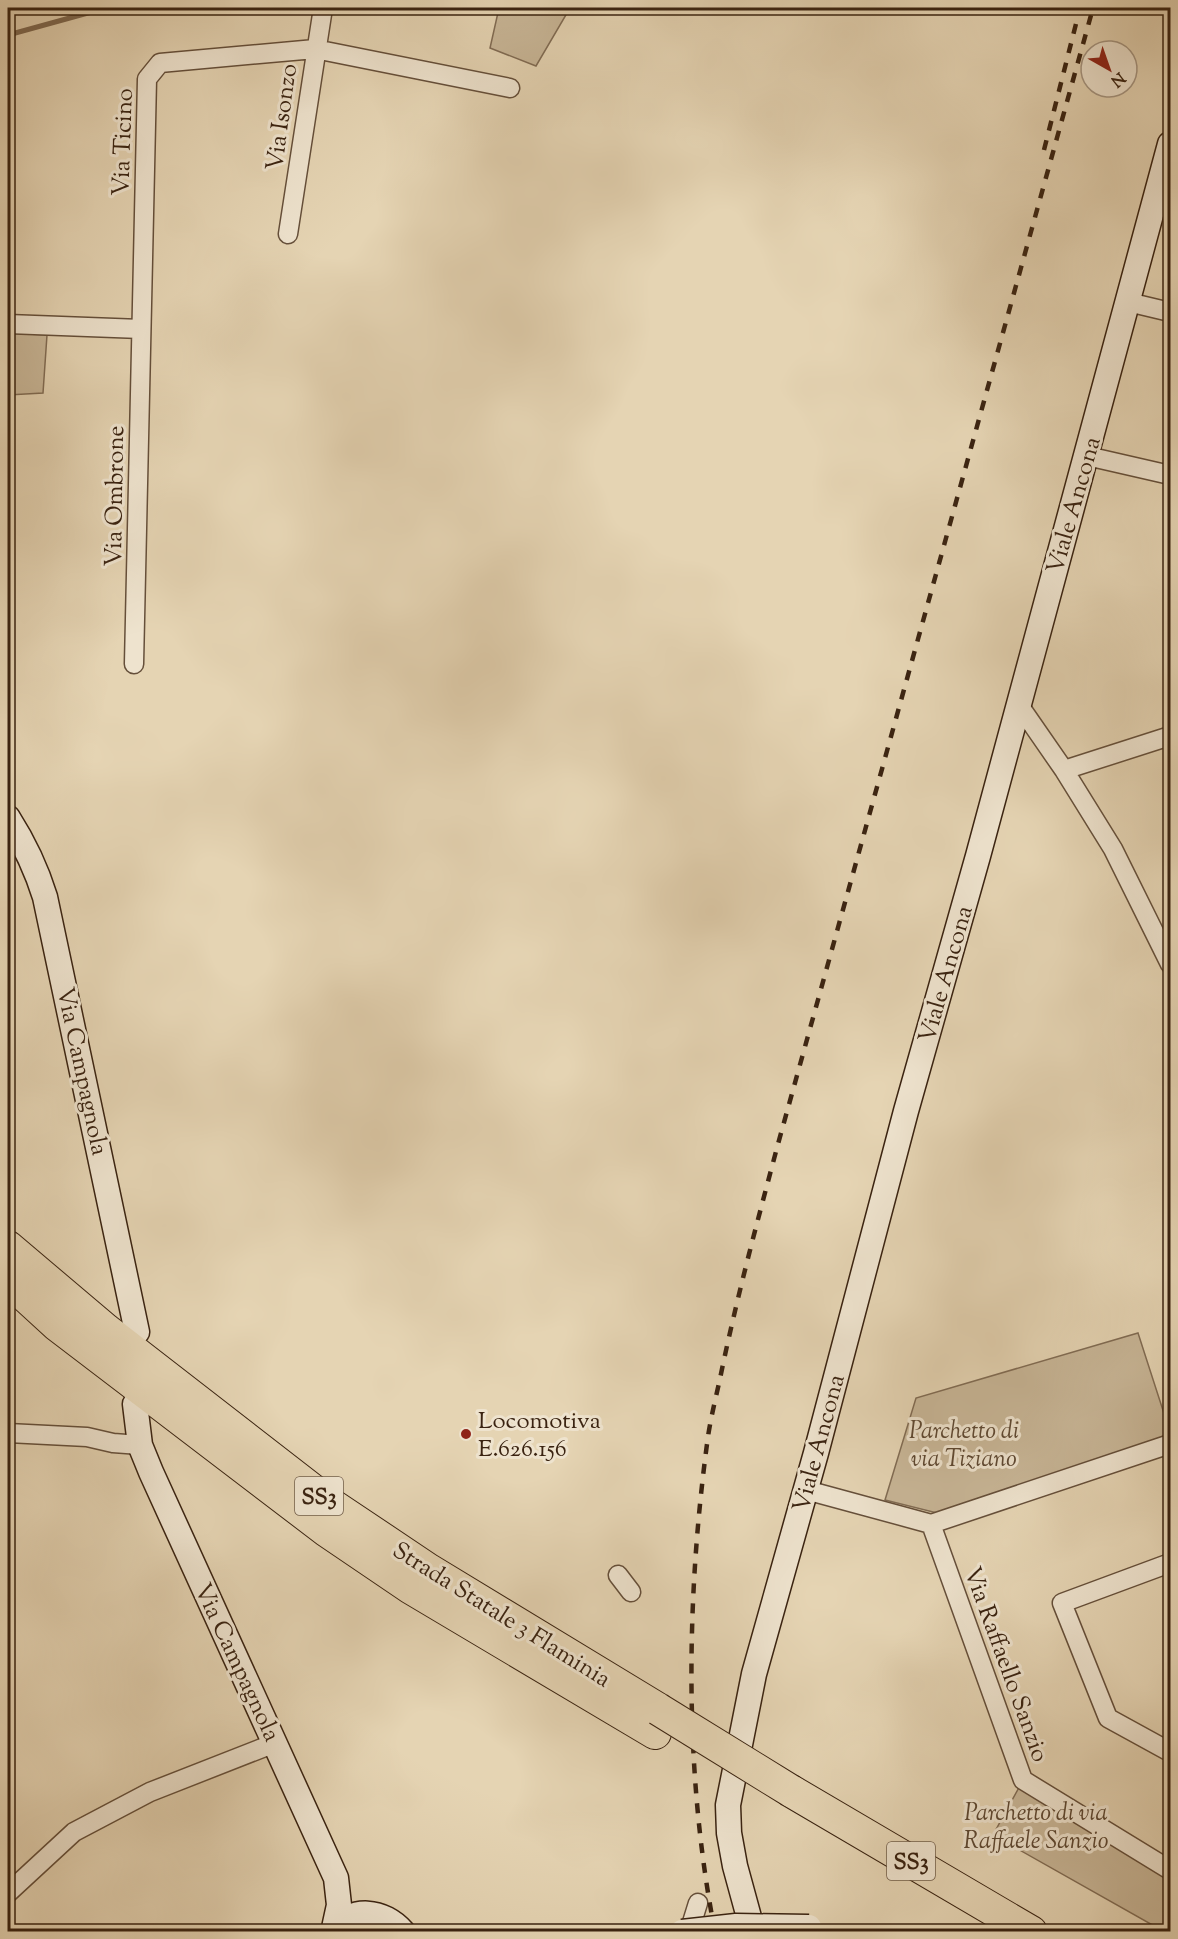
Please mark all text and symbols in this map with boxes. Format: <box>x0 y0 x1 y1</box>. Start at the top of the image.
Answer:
north arrow <box>1079 39 1139 99</box>
street label: Via Isonzo <box>259 62 307 173</box>
text: N <box>1105 66 1129 92</box>
street label: Via Ticino <box>105 87 143 197</box>
street label: Via Ombrone <box>98 425 134 567</box>
street label: Viale Ancona <box>1039 433 1111 578</box>
street label: Viale Ancona <box>911 902 983 1047</box>
street label: Via Campagnola <box>47 984 115 1159</box>
street label: Viale Ancona <box>785 1371 855 1516</box>
place label: Locomotiva E.626.156 <box>478 1405 601 1467</box>
park label: Parchetto di via Tiziano <box>909 1415 1019 1477</box>
marker: Locomotiva E.626.156 <box>459 1427 473 1441</box>
road number: SS3 <box>295 1477 343 1515</box>
street label: Strada Statale 3 Flaminia <box>385 1535 617 1697</box>
street label: Via Raffaello Sanzio <box>954 1562 1056 1767</box>
street label: Via Campagnola <box>185 1578 288 1748</box>
park label: Parchetto di via Raffaele Sanzio <box>964 1797 1108 1859</box>
road number: SS3 <box>887 1842 935 1880</box>

